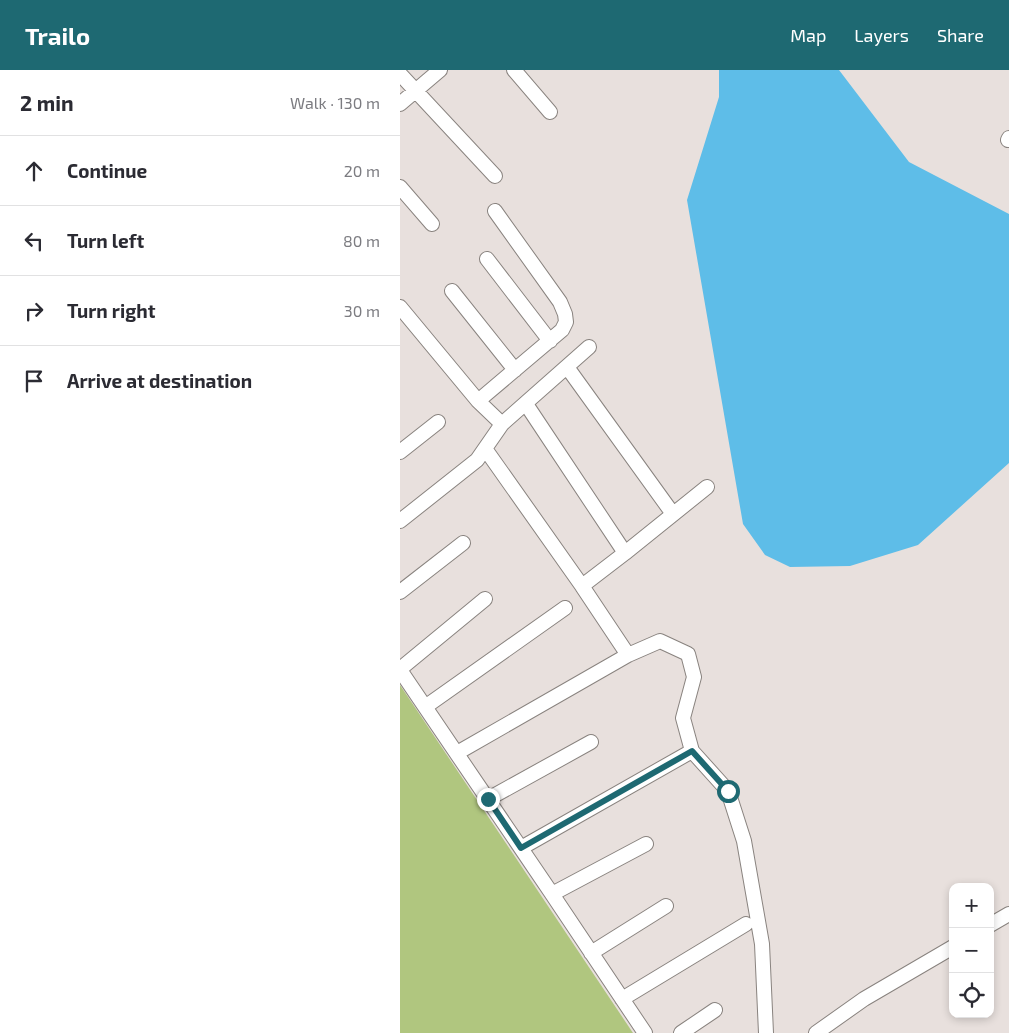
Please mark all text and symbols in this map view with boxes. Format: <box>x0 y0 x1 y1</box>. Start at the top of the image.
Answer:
text: Trailo <box>25 21 90 50</box>
text: Map <box>790 24 826 46</box>
text: Layers <box>854 24 909 46</box>
text: Share <box>937 24 984 46</box>
text: 2 min <box>20 90 74 115</box>
text: Walk · 130 m <box>290 93 380 112</box>
icon: ahead <box>20 157 48 185</box>
text: Continue <box>67 159 147 182</box>
text: 20 m <box>344 161 380 180</box>
icon: left <box>20 227 48 255</box>
text: Turn left <box>67 229 144 252</box>
text: 80 m <box>343 231 380 250</box>
icon: right <box>20 297 48 325</box>
text: Turn right <box>67 299 155 322</box>
text: 30 m <box>344 301 380 320</box>
icon: arrive <box>20 367 48 395</box>
text: Arrive at destination <box>67 369 252 392</box>
route start <box>717 780 740 803</box>
route end <box>477 788 500 811</box>
map controls <box>949 883 994 1018</box>
button: + <box>949 883 994 928</box>
button: − <box>949 928 994 973</box>
button: locate <box>949 973 994 1018</box>

